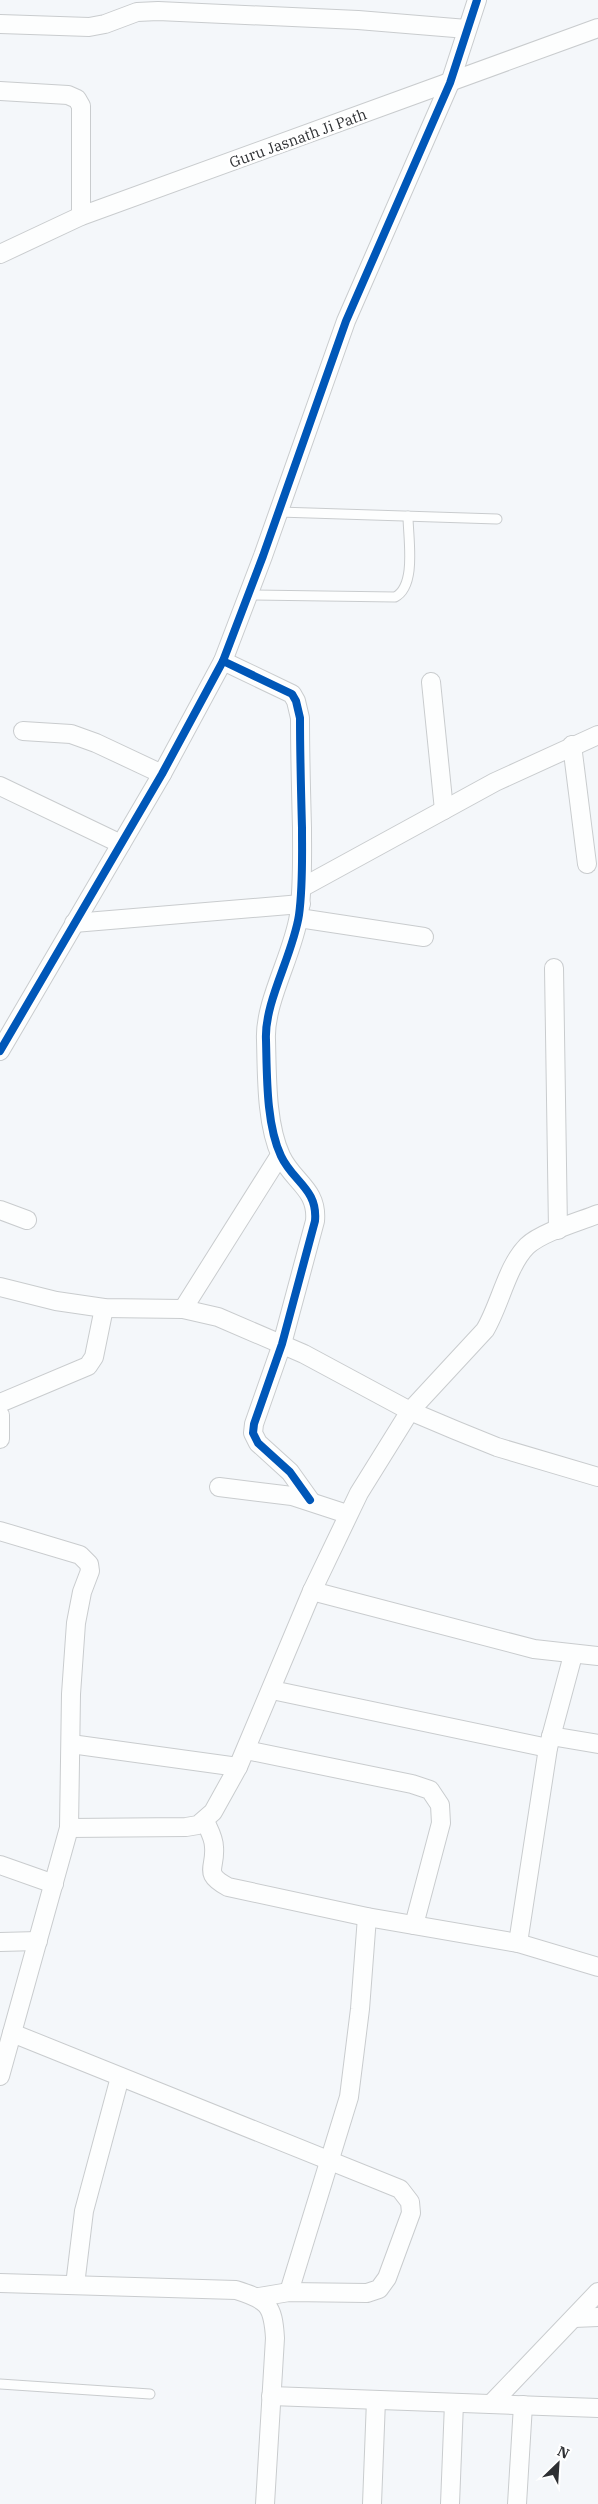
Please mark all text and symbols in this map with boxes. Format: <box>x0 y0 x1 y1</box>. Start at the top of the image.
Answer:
street label: Guru Jasnath Ji Path <box>227 104 369 172</box>
north arrow <box>533 2439 583 2489</box>
text: N <box>555 2442 572 2463</box>

